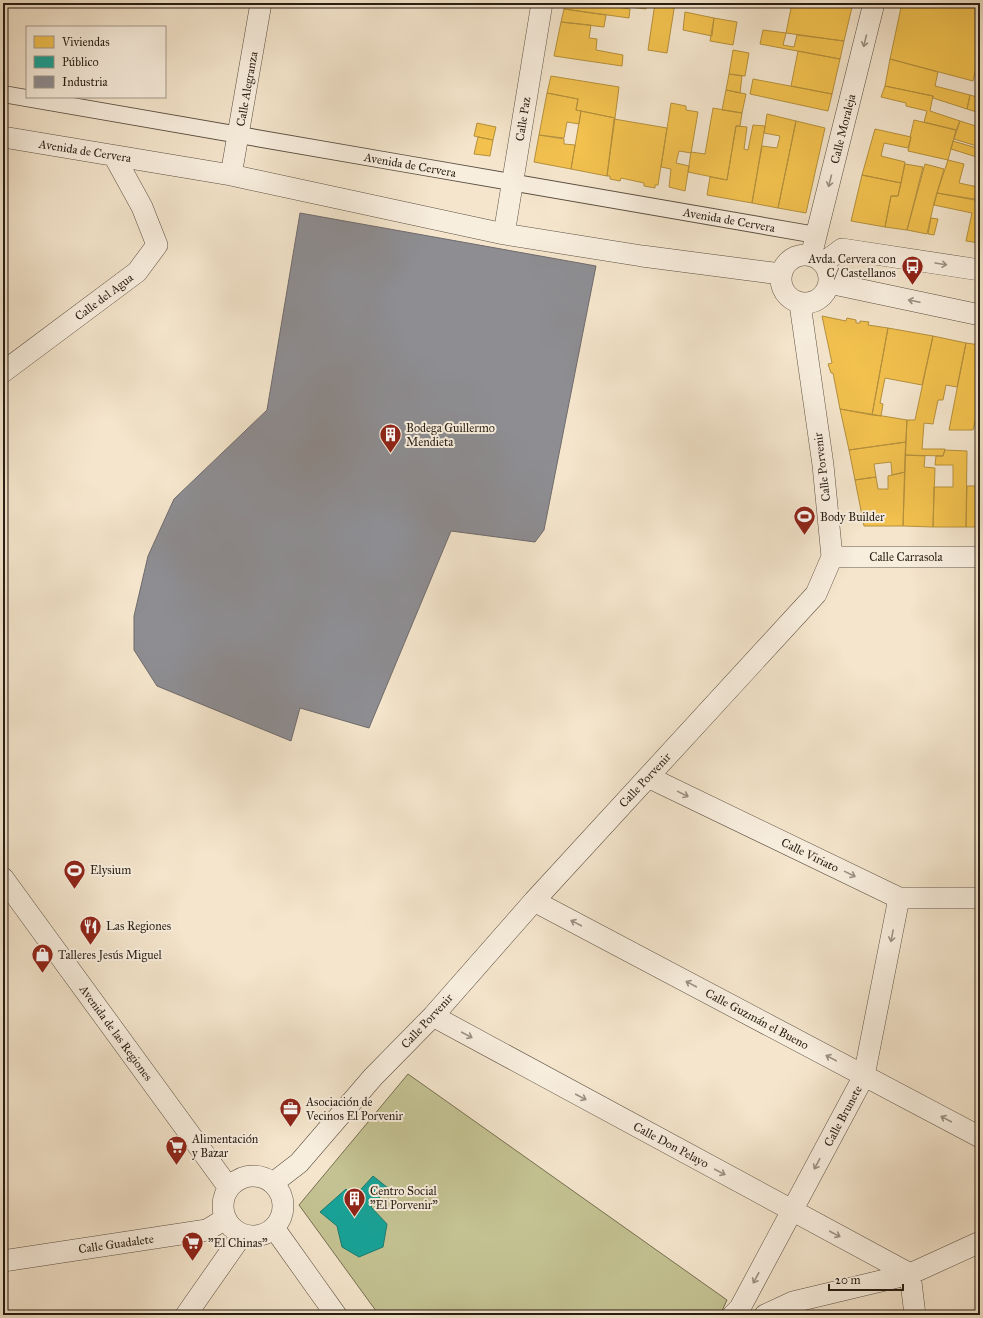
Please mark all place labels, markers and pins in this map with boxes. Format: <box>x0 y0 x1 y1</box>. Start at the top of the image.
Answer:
place label: Avda. Cervera con C/ Castellanos <box>807 252 897 280</box>
bus stop icon: Avda. Cervera con C/ Castellanos <box>899 253 925 286</box>
place label: Bodega Guillermo Mendieta <box>406 421 495 449</box>
building icon: Bodega Guillermo Mendieta <box>377 422 403 455</box>
sports icon: Body Builder <box>792 504 818 537</box>
place label: Body Builder <box>820 510 885 524</box>
sports icon: Elysium <box>62 857 88 890</box>
place label: Elysium <box>90 863 131 877</box>
restaurant icon: Las Regiones <box>78 913 104 946</box>
place label: Las Regiones <box>106 919 171 934</box>
shop icon: Talleres Jesús Miguel <box>29 942 55 975</box>
place label: Talleres Jesús Miguel <box>58 948 163 963</box>
place label: Asociación de Vecinos El Porvenir <box>305 1095 404 1123</box>
office icon: Asociación de Vecinos El Porvenir <box>277 1096 303 1129</box>
place label: Alimentación y Bazar <box>191 1132 259 1160</box>
supermarket icon: Alimentación y Bazar <box>164 1133 190 1166</box>
place label: Centro Social "El Porvenir" <box>370 1184 438 1212</box>
building icon: Centro Social "El Porvenir" <box>341 1185 367 1218</box>
supermarket icon: "El Chinas" <box>180 1230 206 1263</box>
place label: "El Chinas" <box>208 1236 268 1250</box>

